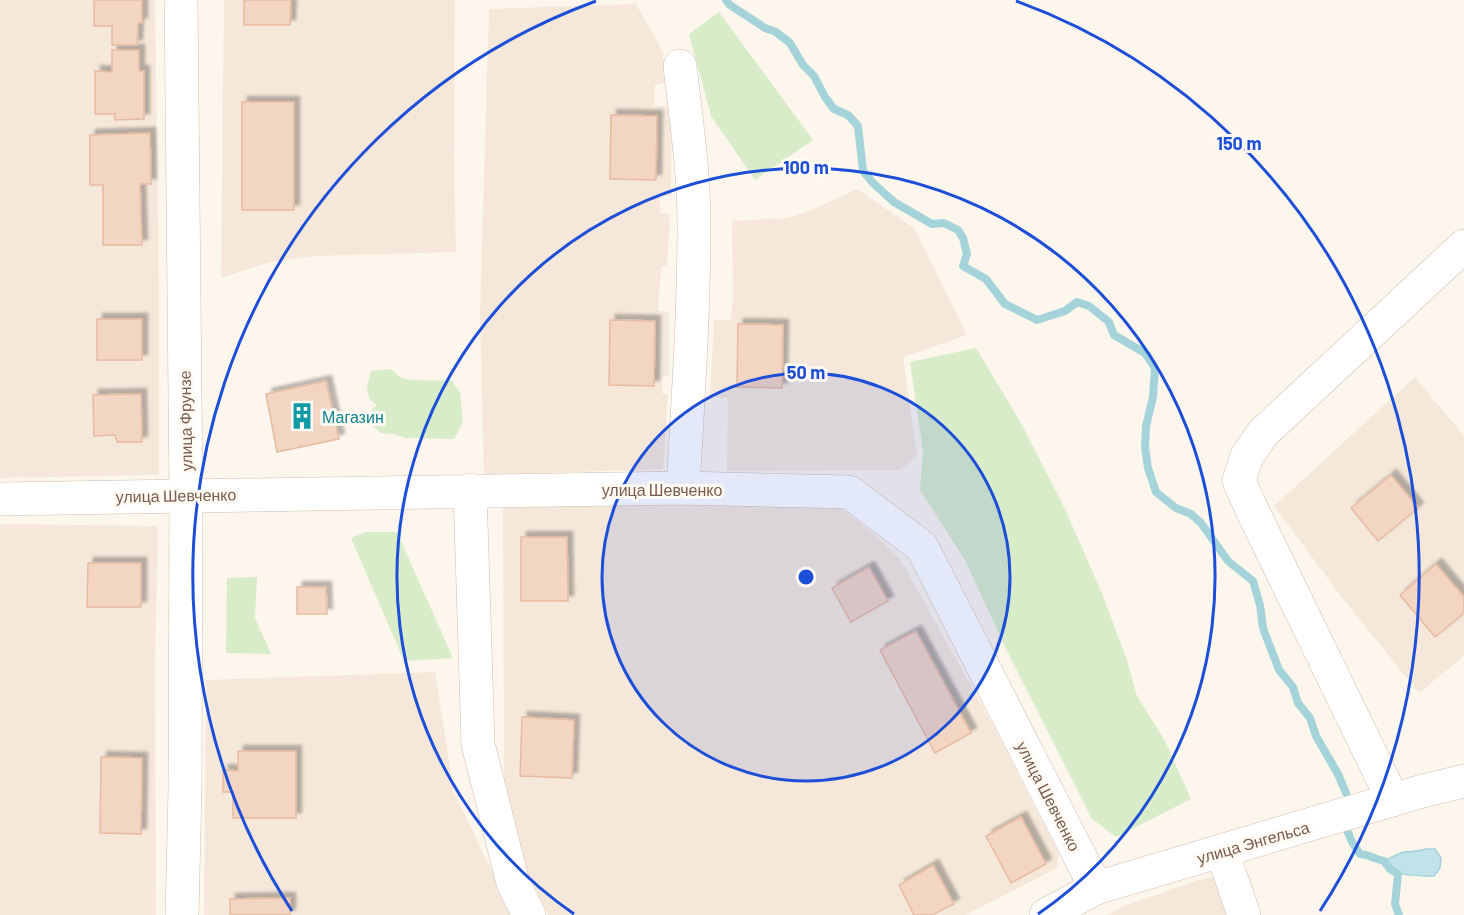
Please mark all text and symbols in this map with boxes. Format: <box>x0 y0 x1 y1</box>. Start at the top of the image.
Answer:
text: 150 m <box>1217 132 1261 154</box>
text: 100 m <box>783 156 829 178</box>
text: 50 m <box>787 361 825 383</box>
street label: улица Фрунзе <box>175 370 195 472</box>
building icon: Магазин <box>287 401 317 431</box>
place label: Магазин <box>322 407 384 426</box>
street label: улица Шевченко <box>602 480 722 499</box>
street label: улица Шевченко <box>115 484 237 506</box>
centre of rings <box>796 567 816 587</box>
street label: улица Шевченко <box>1013 738 1085 854</box>
street label: улица Энгельса <box>1195 817 1311 867</box>

